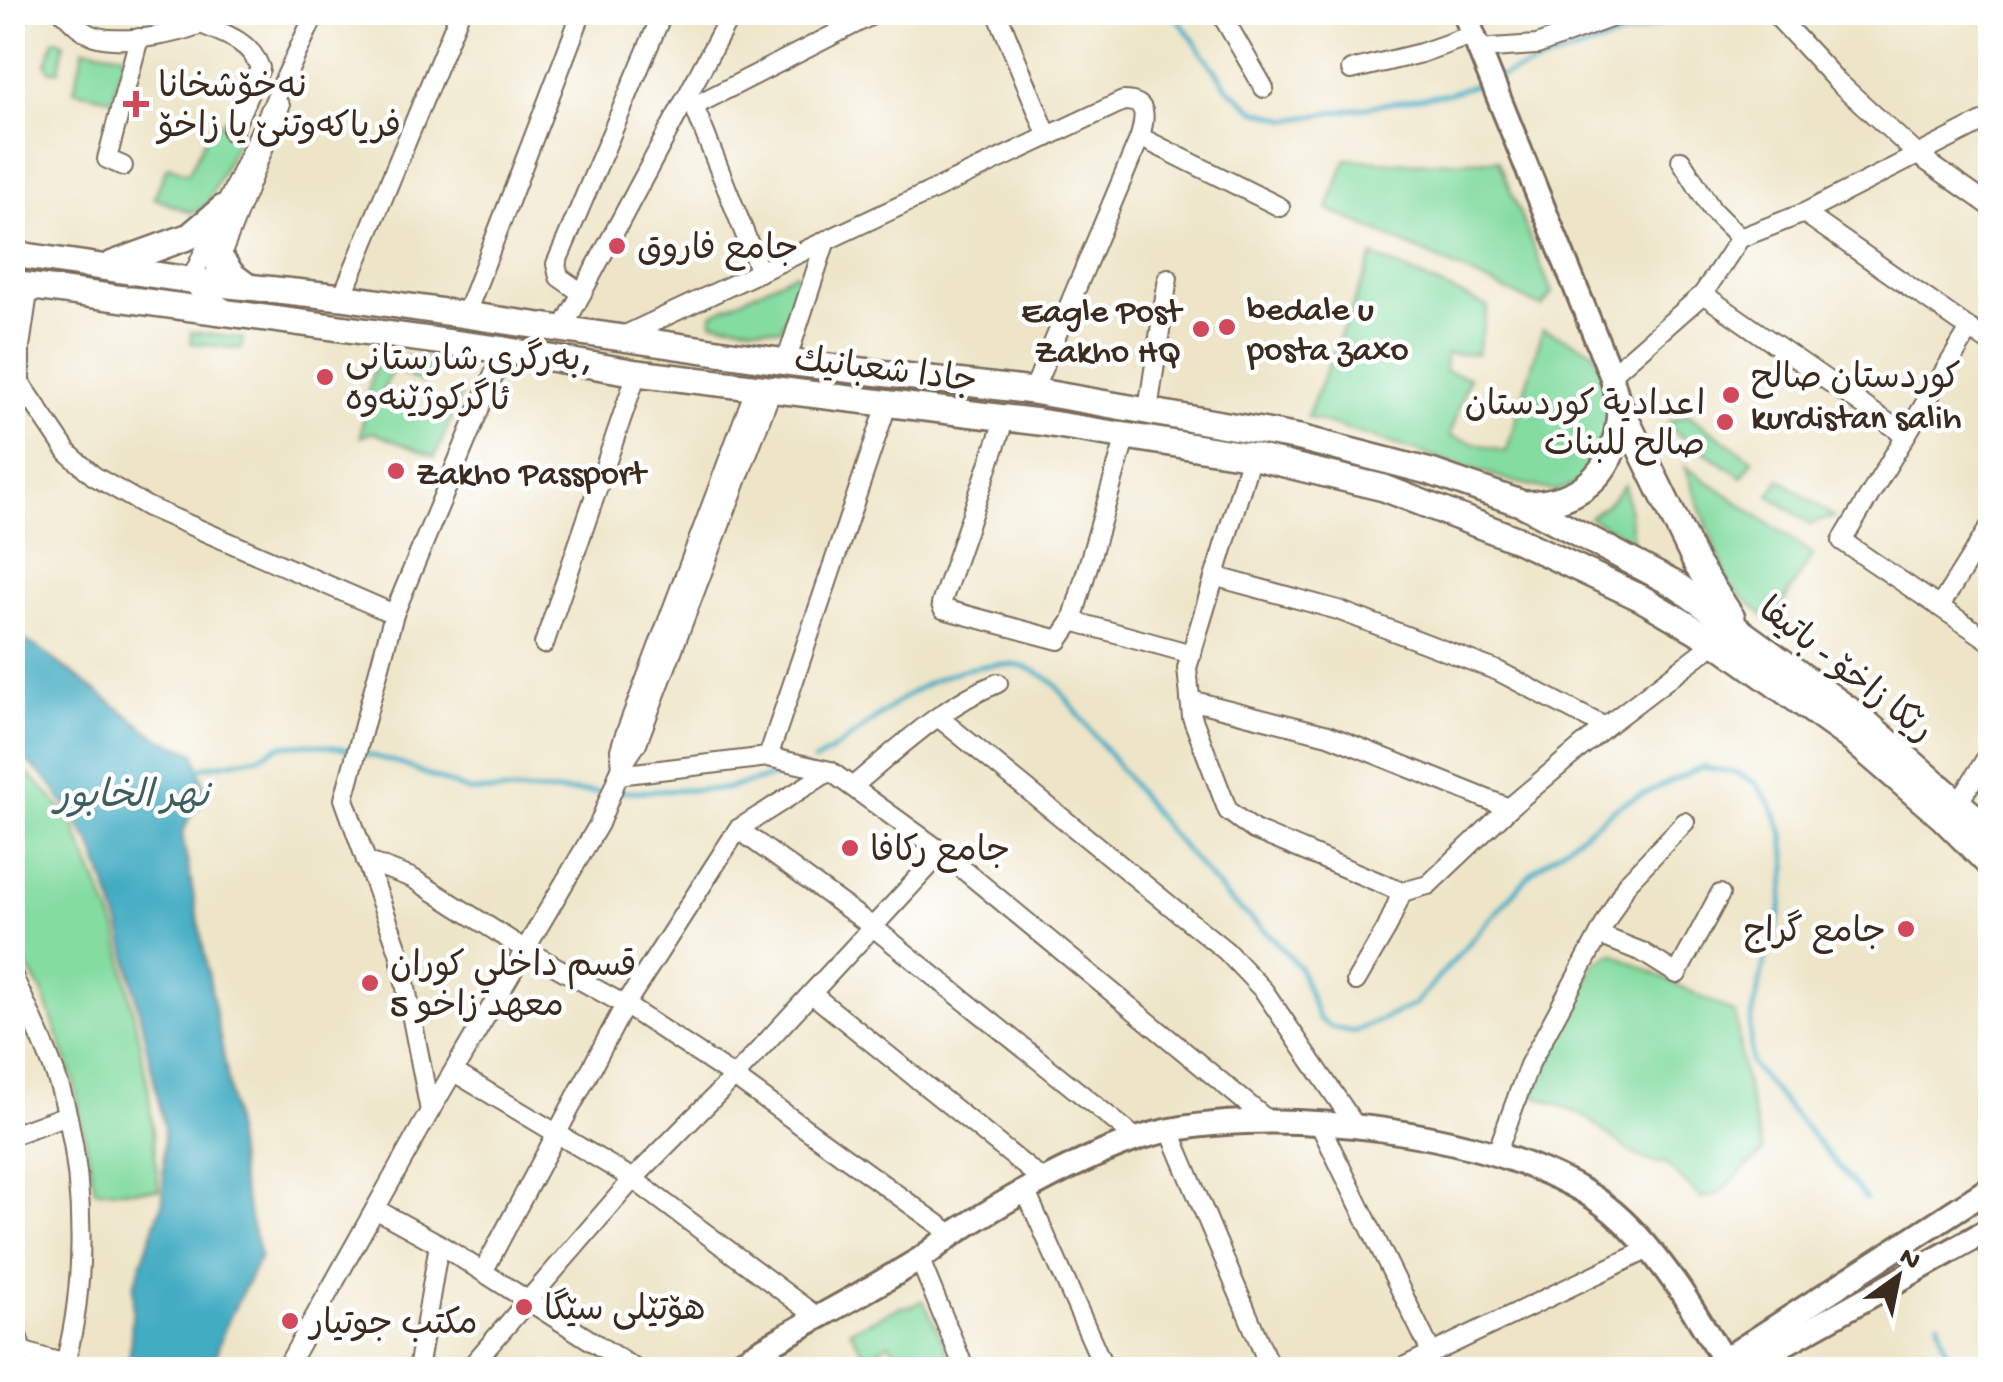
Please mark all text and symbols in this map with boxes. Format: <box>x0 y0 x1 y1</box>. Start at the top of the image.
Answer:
place label: نه‌خۆشخانا فرياكه‌وتنێ يا زاخۆ <box>155 69 401 150</box>
marker: نه‌خۆشخانا فرياكه‌وتنێ يا زاخۆ <box>123 91 149 117</box>
place label: جامع فاروق <box>637 231 799 272</box>
marker: جامع فاروق <box>606 235 628 257</box>
place label: bedale u posta zaxo <box>1246 292 1409 373</box>
place label: Eagle Post Zakho HQ <box>1021 294 1184 375</box>
marker: bedale u posta zaxo <box>1216 316 1238 338</box>
marker: Eagle Post Zakho HQ <box>1190 318 1212 340</box>
place label: بەرگری شارستانی, ئاگرکوژێنەوە <box>345 337 592 423</box>
street label: جادا شعبانيك <box>792 342 979 405</box>
place label: كوردستان صالح kurdistan salih <box>1751 360 1961 441</box>
marker: بەرگری شارستانی, ئاگرکوژێنەوە <box>314 366 336 388</box>
marker: كوردستان صالح kurdistan salih <box>1720 384 1742 406</box>
place label: اعدادية كوردستان صالح للبنات <box>1464 387 1705 468</box>
marker: اعدادية كوردستان صالح للبنات <box>1714 411 1736 433</box>
place label: Zakho Passport <box>416 456 648 497</box>
marker: Zakho Passport <box>385 460 407 482</box>
street label: رێکا زاخۆ - باتیفا <box>1748 591 1939 753</box>
water label: نهر الخابور <box>50 776 213 821</box>
place label: جامع ركافا <box>870 833 1010 874</box>
marker: جامع ركافا <box>839 837 861 859</box>
place label: جامع گراج <box>1743 909 1886 955</box>
marker: جامع گراج <box>1895 918 1917 940</box>
place label: قسم داخلي كوران معهد زاخو 5 <box>390 948 637 1029</box>
marker: قسم داخلي كوران معهد زاخو 5 <box>359 972 381 994</box>
north arrow <box>1848 1227 1948 1327</box>
text: N <box>1893 1241 1926 1279</box>
place label: هۆتێلی سێگا <box>544 1287 706 1333</box>
marker: هۆتێلی سێگا <box>513 1296 535 1318</box>
place label: مکتب جوتیار <box>307 1306 478 1347</box>
marker: مکتب جوتیار <box>279 1310 301 1332</box>

